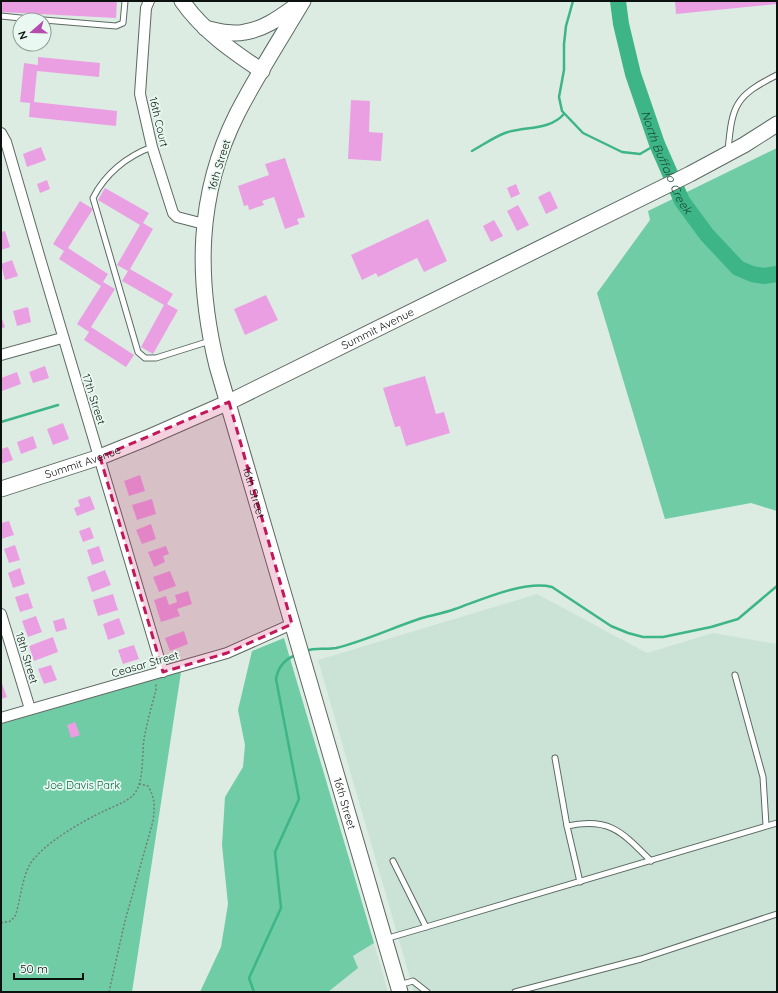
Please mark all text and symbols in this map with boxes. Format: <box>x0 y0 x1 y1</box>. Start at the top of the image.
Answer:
north arrow <box>12 12 52 52</box>
text: N <box>15 29 31 42</box>
street label: 16th Court <box>146 96 172 149</box>
water label: North Buffalo Creek <box>639 108 697 218</box>
street label: 16th Street <box>205 137 234 192</box>
street label: Summit Avenue <box>339 305 416 352</box>
street label: 17th Street <box>79 372 109 427</box>
street label: Summit Avenue <box>43 442 123 481</box>
street label: 16th Street <box>240 465 268 520</box>
street label: 18th Street <box>13 631 42 686</box>
street label: Ceasar Street <box>110 648 181 680</box>
street label: 16th Street <box>331 776 359 831</box>
park label: Joe Davis Park <box>44 778 120 792</box>
scale bar <box>14 955 83 981</box>
text: 50 m <box>20 961 48 976</box>

